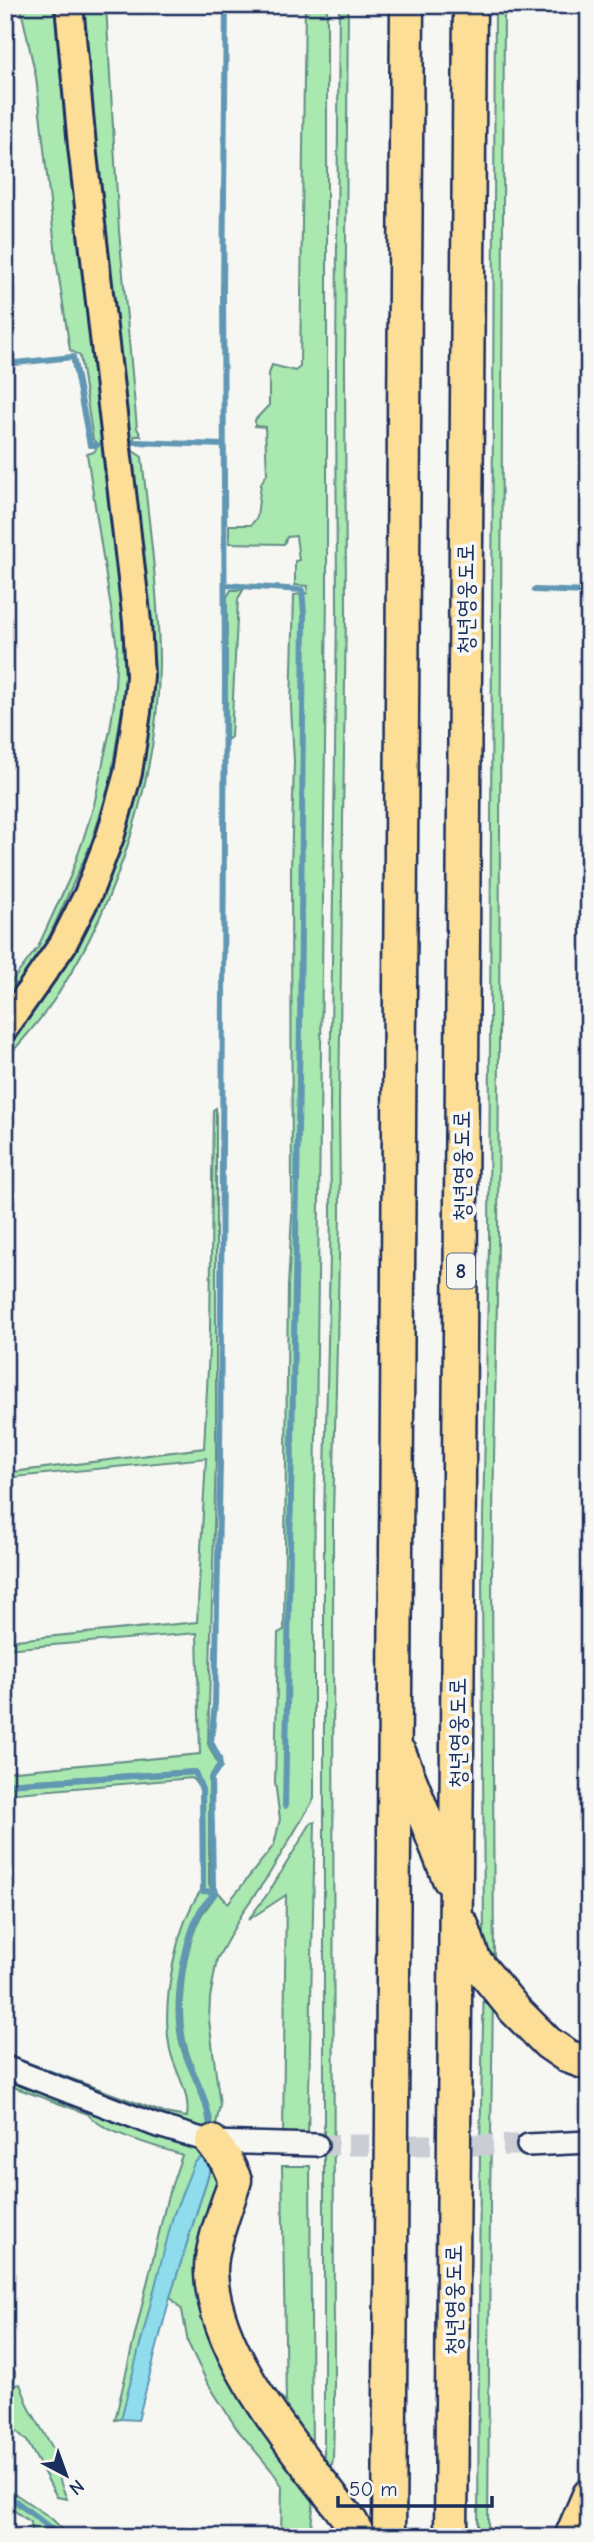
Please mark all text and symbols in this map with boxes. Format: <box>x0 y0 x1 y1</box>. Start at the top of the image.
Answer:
street label: 청년영웅도로 <box>452 543 479 655</box>
street label: 청년영웅도로 <box>448 1110 475 1222</box>
road number: 8 <box>447 1254 475 1288</box>
street label: 청년영웅도로 <box>444 1677 471 1789</box>
street label: 청년영웅도로 <box>440 2244 467 2356</box>
north arrow <box>32 2440 102 2510</box>
scale bar <box>338 2465 492 2509</box>
text: N <box>65 2475 88 2499</box>
text: 50 m <box>349 2477 398 2501</box>

